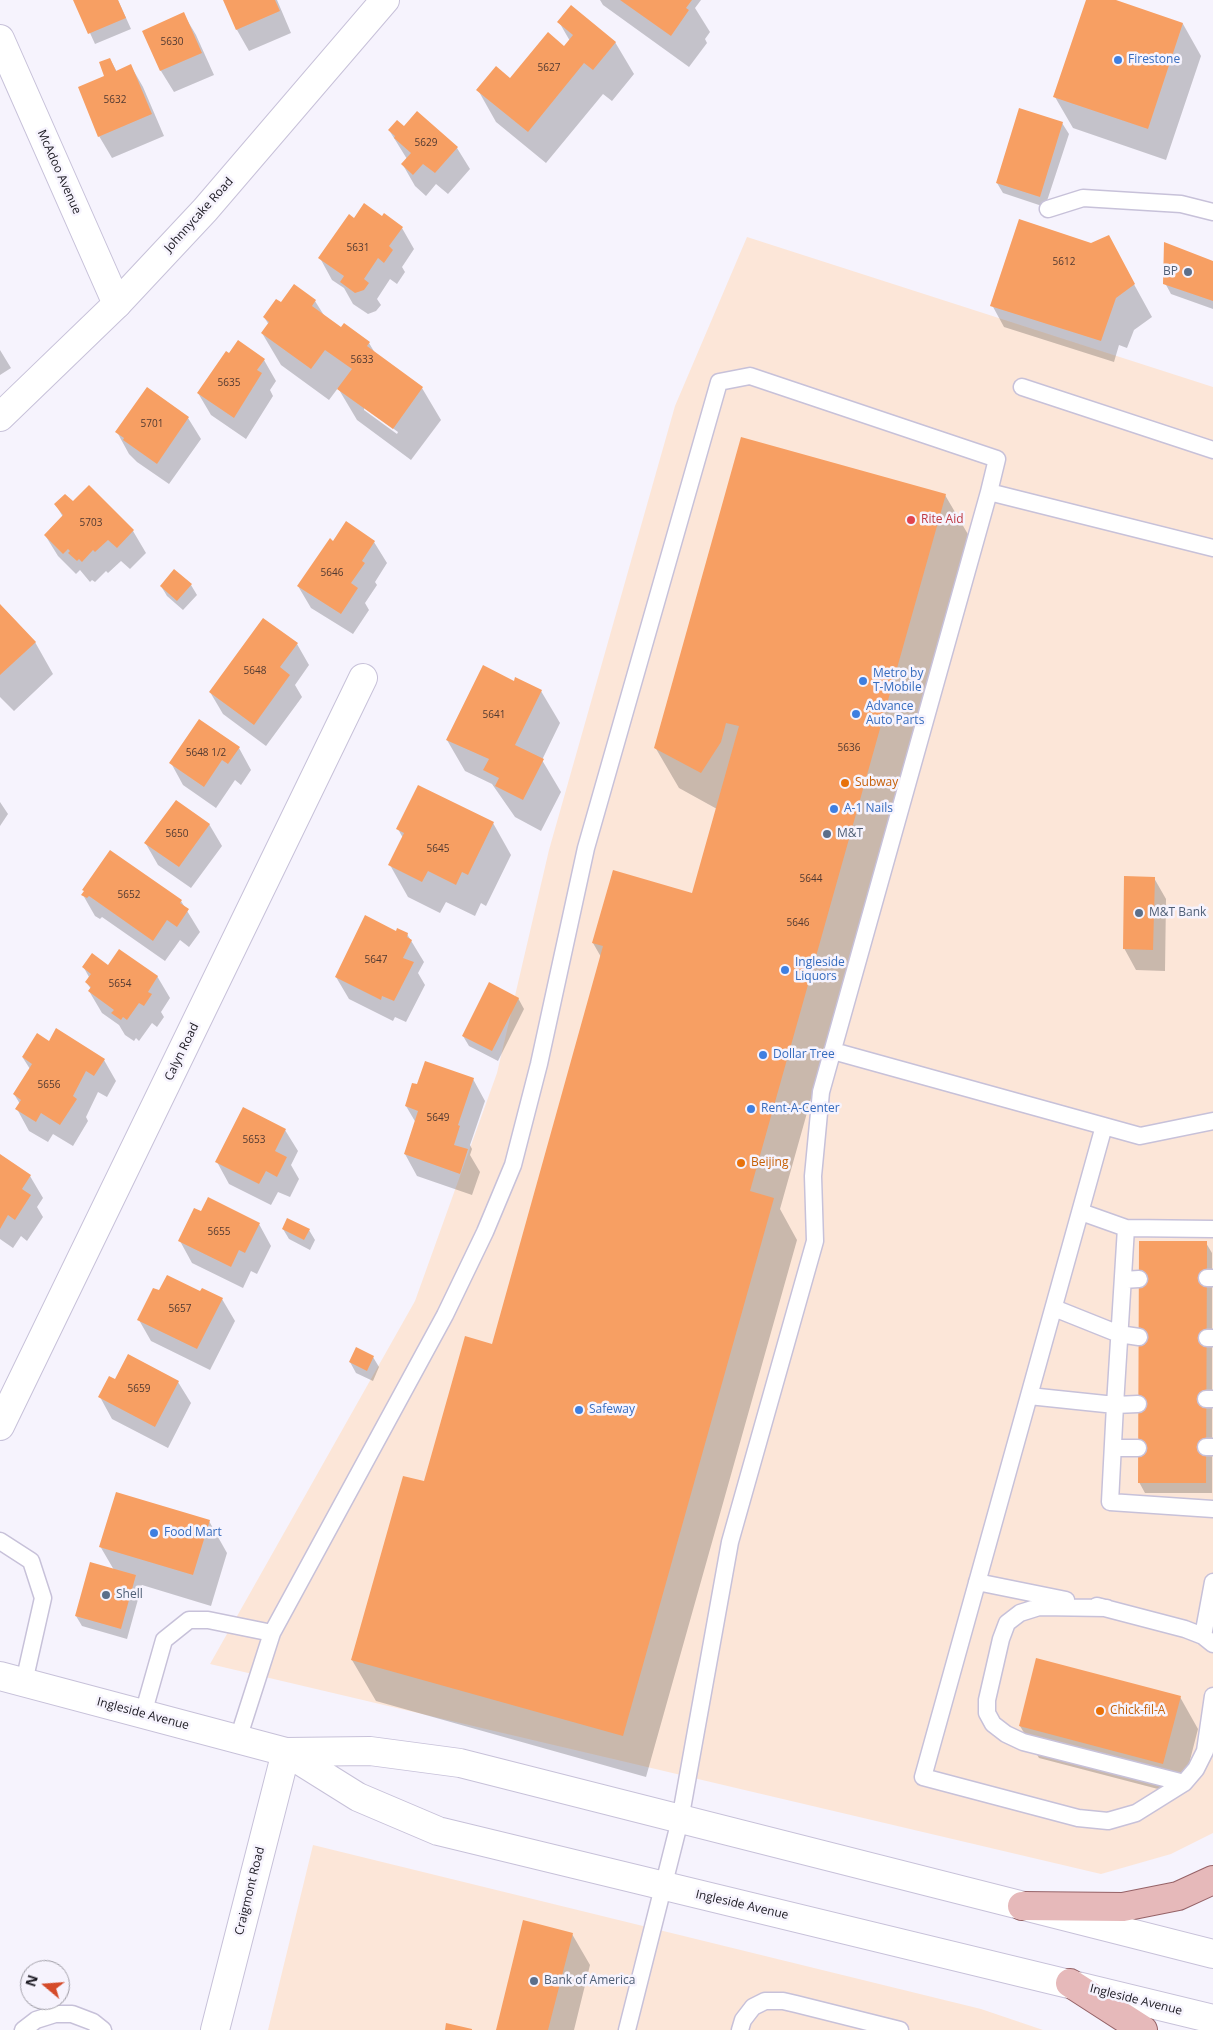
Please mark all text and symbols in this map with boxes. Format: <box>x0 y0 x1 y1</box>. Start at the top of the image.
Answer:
house number: 5630 <box>161 36 183 48</box>
place label: Firestone <box>1128 53 1180 67</box>
marker: Firestone <box>1112 54 1124 66</box>
house number: 5627 <box>538 62 560 74</box>
house number: 5632 <box>104 94 126 106</box>
street label: McAdoo Avenue <box>34 128 84 216</box>
house number: 5629 <box>415 137 437 149</box>
street label: Johnnycake Road <box>162 175 236 255</box>
house number: 5631 <box>347 242 369 254</box>
house number: 5612 <box>1053 256 1075 268</box>
place label: BP <box>1163 265 1178 279</box>
marker: BP <box>1182 266 1194 278</box>
house number: 5633 <box>351 354 373 366</box>
house number: 5635 <box>218 377 240 389</box>
house number: 5701 <box>141 418 163 430</box>
place label: Rite Aid <box>921 513 964 527</box>
marker: Rite Aid <box>905 514 917 526</box>
house number: 5703 <box>80 517 102 529</box>
house number: 5646 <box>321 567 343 579</box>
house number: 5648 <box>244 665 266 677</box>
place label: Metro by T-Mobile <box>873 667 923 695</box>
marker: Metro by T-Mobile <box>857 675 869 687</box>
place label: Advance Auto Parts <box>866 700 924 728</box>
marker: Advance Auto Parts <box>850 708 862 720</box>
house number: 5641 <box>483 709 505 721</box>
house number: 5636 <box>838 742 860 754</box>
house number: 5648 1/2 <box>186 747 226 759</box>
place label: Subway <box>855 776 898 790</box>
marker: Subway <box>839 777 851 789</box>
place label: A-1 Nails <box>844 802 893 816</box>
marker: A-1 Nails <box>828 803 840 815</box>
place label: M&T <box>837 827 863 841</box>
house number: 5650 <box>166 828 188 840</box>
marker: M&T <box>821 828 833 840</box>
house number: 5645 <box>427 843 449 855</box>
house number: 5644 <box>800 873 822 885</box>
house number: 5652 <box>118 889 140 901</box>
place label: M&T Bank <box>1149 906 1206 920</box>
marker: M&T Bank <box>1133 907 1145 919</box>
house number: 5646 <box>787 917 809 929</box>
house number: 5647 <box>365 954 387 966</box>
place label: Ingleside Liquors <box>795 956 845 984</box>
marker: Ingleside Liquors <box>779 964 791 976</box>
house number: 5654 <box>109 978 131 990</box>
street label: Calyn Road <box>162 1021 202 1083</box>
place label: Dollar Tree <box>773 1048 835 1062</box>
marker: Dollar Tree <box>757 1049 769 1061</box>
house number: 5656 <box>38 1079 60 1091</box>
place label: Rent-A-Center <box>761 1102 840 1116</box>
marker: Rent-A-Center <box>745 1103 757 1115</box>
house number: 5649 <box>427 1112 449 1124</box>
house number: 5653 <box>243 1134 265 1146</box>
place label: Beijing <box>751 1156 788 1170</box>
marker: Beijing <box>735 1157 747 1169</box>
house number: 5655 <box>208 1226 230 1238</box>
house number: 5657 <box>169 1303 191 1315</box>
house number: 5659 <box>128 1383 150 1395</box>
place label: Safeway <box>589 1403 635 1417</box>
marker: Safeway <box>573 1404 585 1416</box>
place label: Food Mart <box>164 1526 222 1540</box>
marker: Food Mart <box>148 1527 160 1539</box>
place label: Shell <box>116 1588 143 1602</box>
marker: Shell <box>100 1589 112 1601</box>
street label: Ingleside Avenue <box>95 1695 191 1733</box>
place label: Chick-fil-A <box>1110 1704 1165 1718</box>
marker: Chick-fil-A <box>1094 1705 1106 1717</box>
street label: Craigmont Road <box>232 1845 268 1937</box>
street label: Ingleside Avenue <box>694 1887 790 1923</box>
north arrow <box>20 1960 70 2010</box>
text: N <box>20 1972 42 1989</box>
place label: Bank of America <box>544 1974 635 1988</box>
marker: Bank of America <box>528 1975 540 1987</box>
street label: Ingleside Avenue <box>1088 1982 1184 2018</box>

